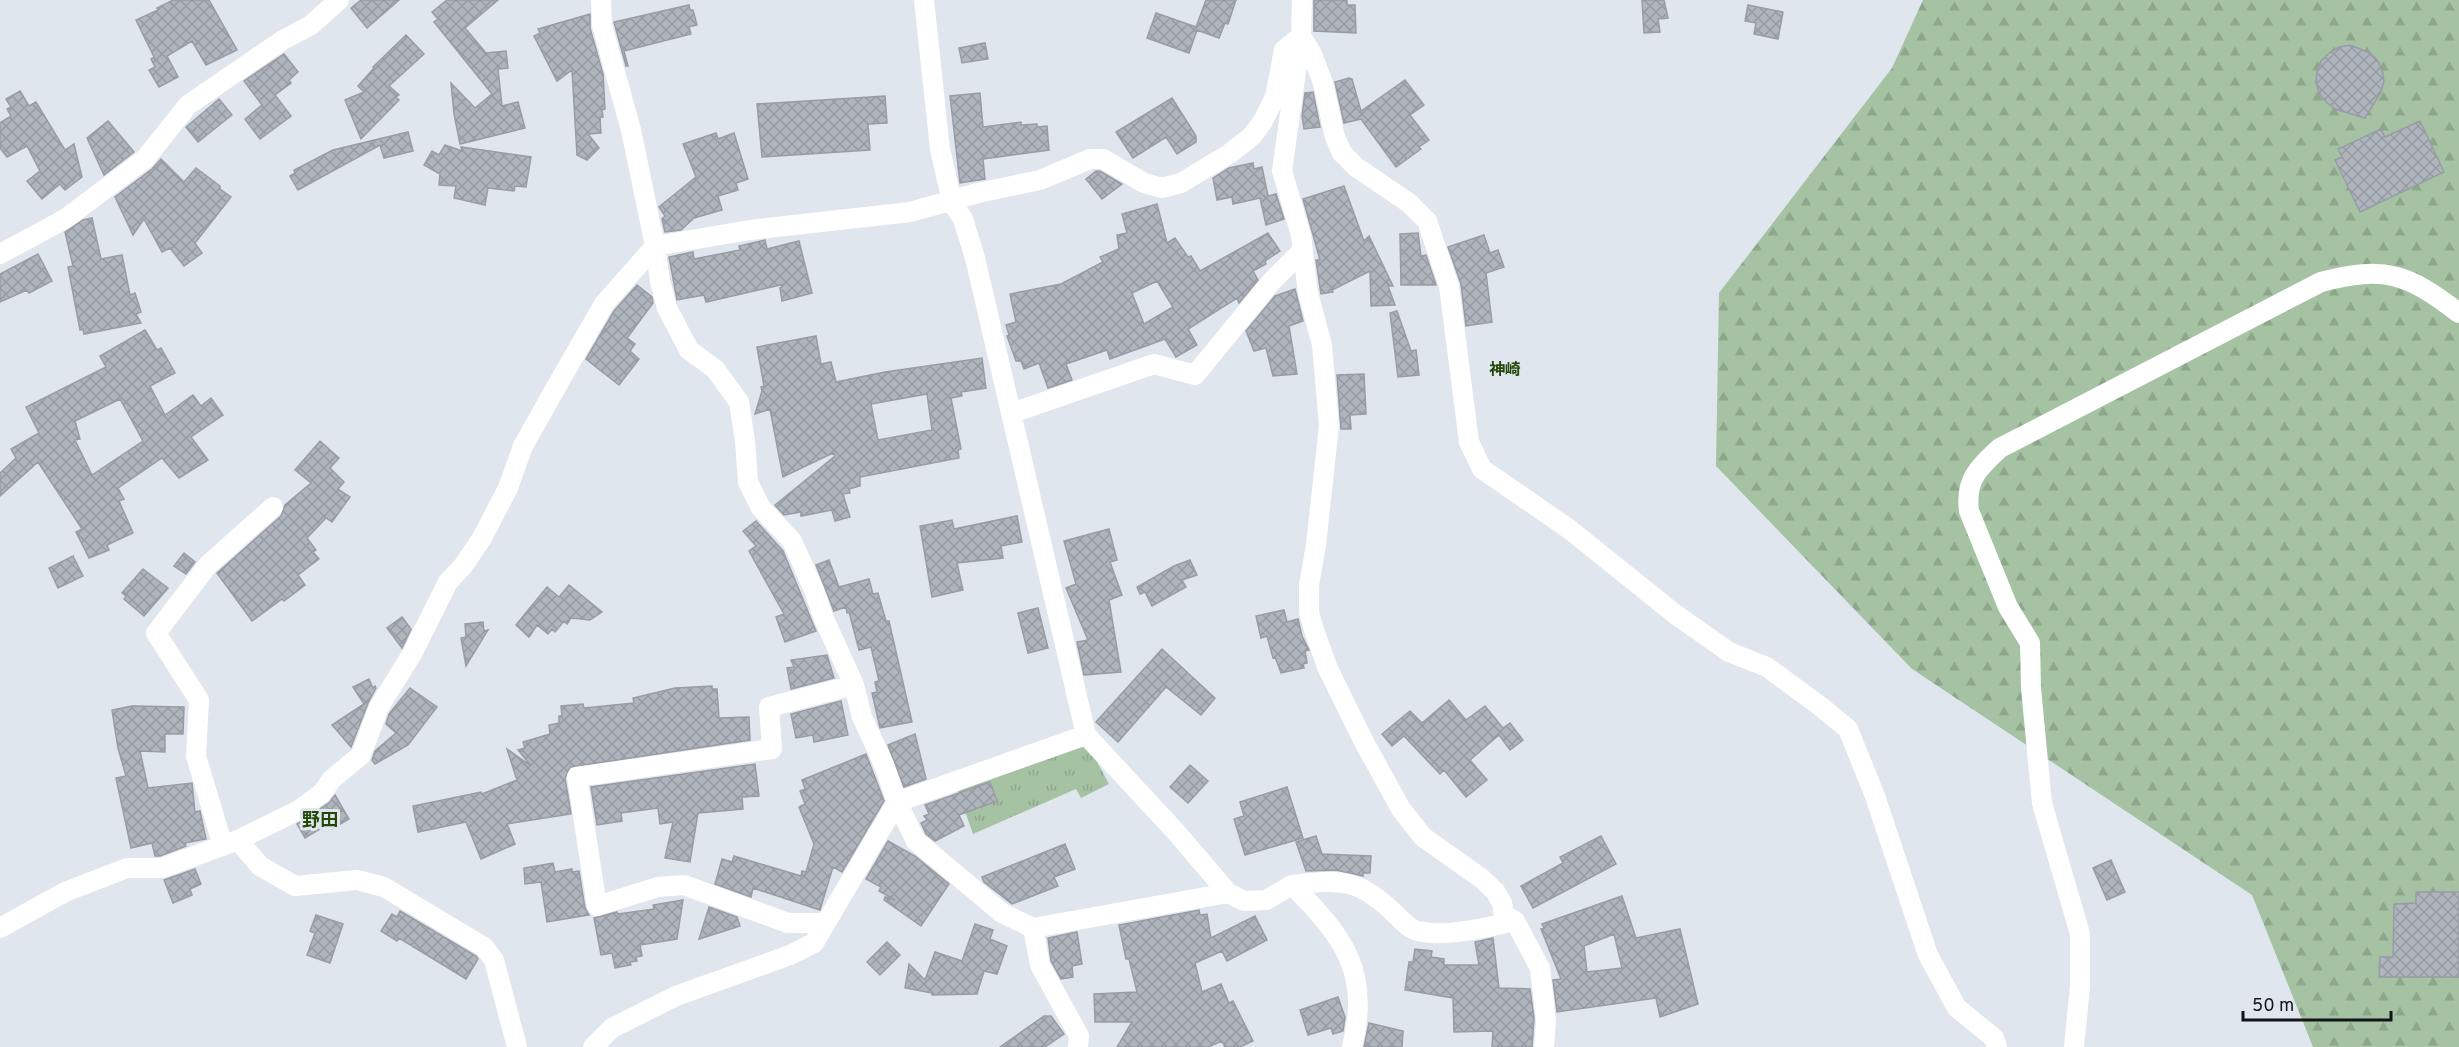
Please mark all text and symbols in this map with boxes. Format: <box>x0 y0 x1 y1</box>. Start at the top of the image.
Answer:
district label: 神崎 <box>1489 360 1521 381</box>
district label: 野田 <box>302 810 338 833</box>
scale bar <box>2243 984 2392 1022</box>
text: 50 m <box>2252 995 2294 1018</box>

